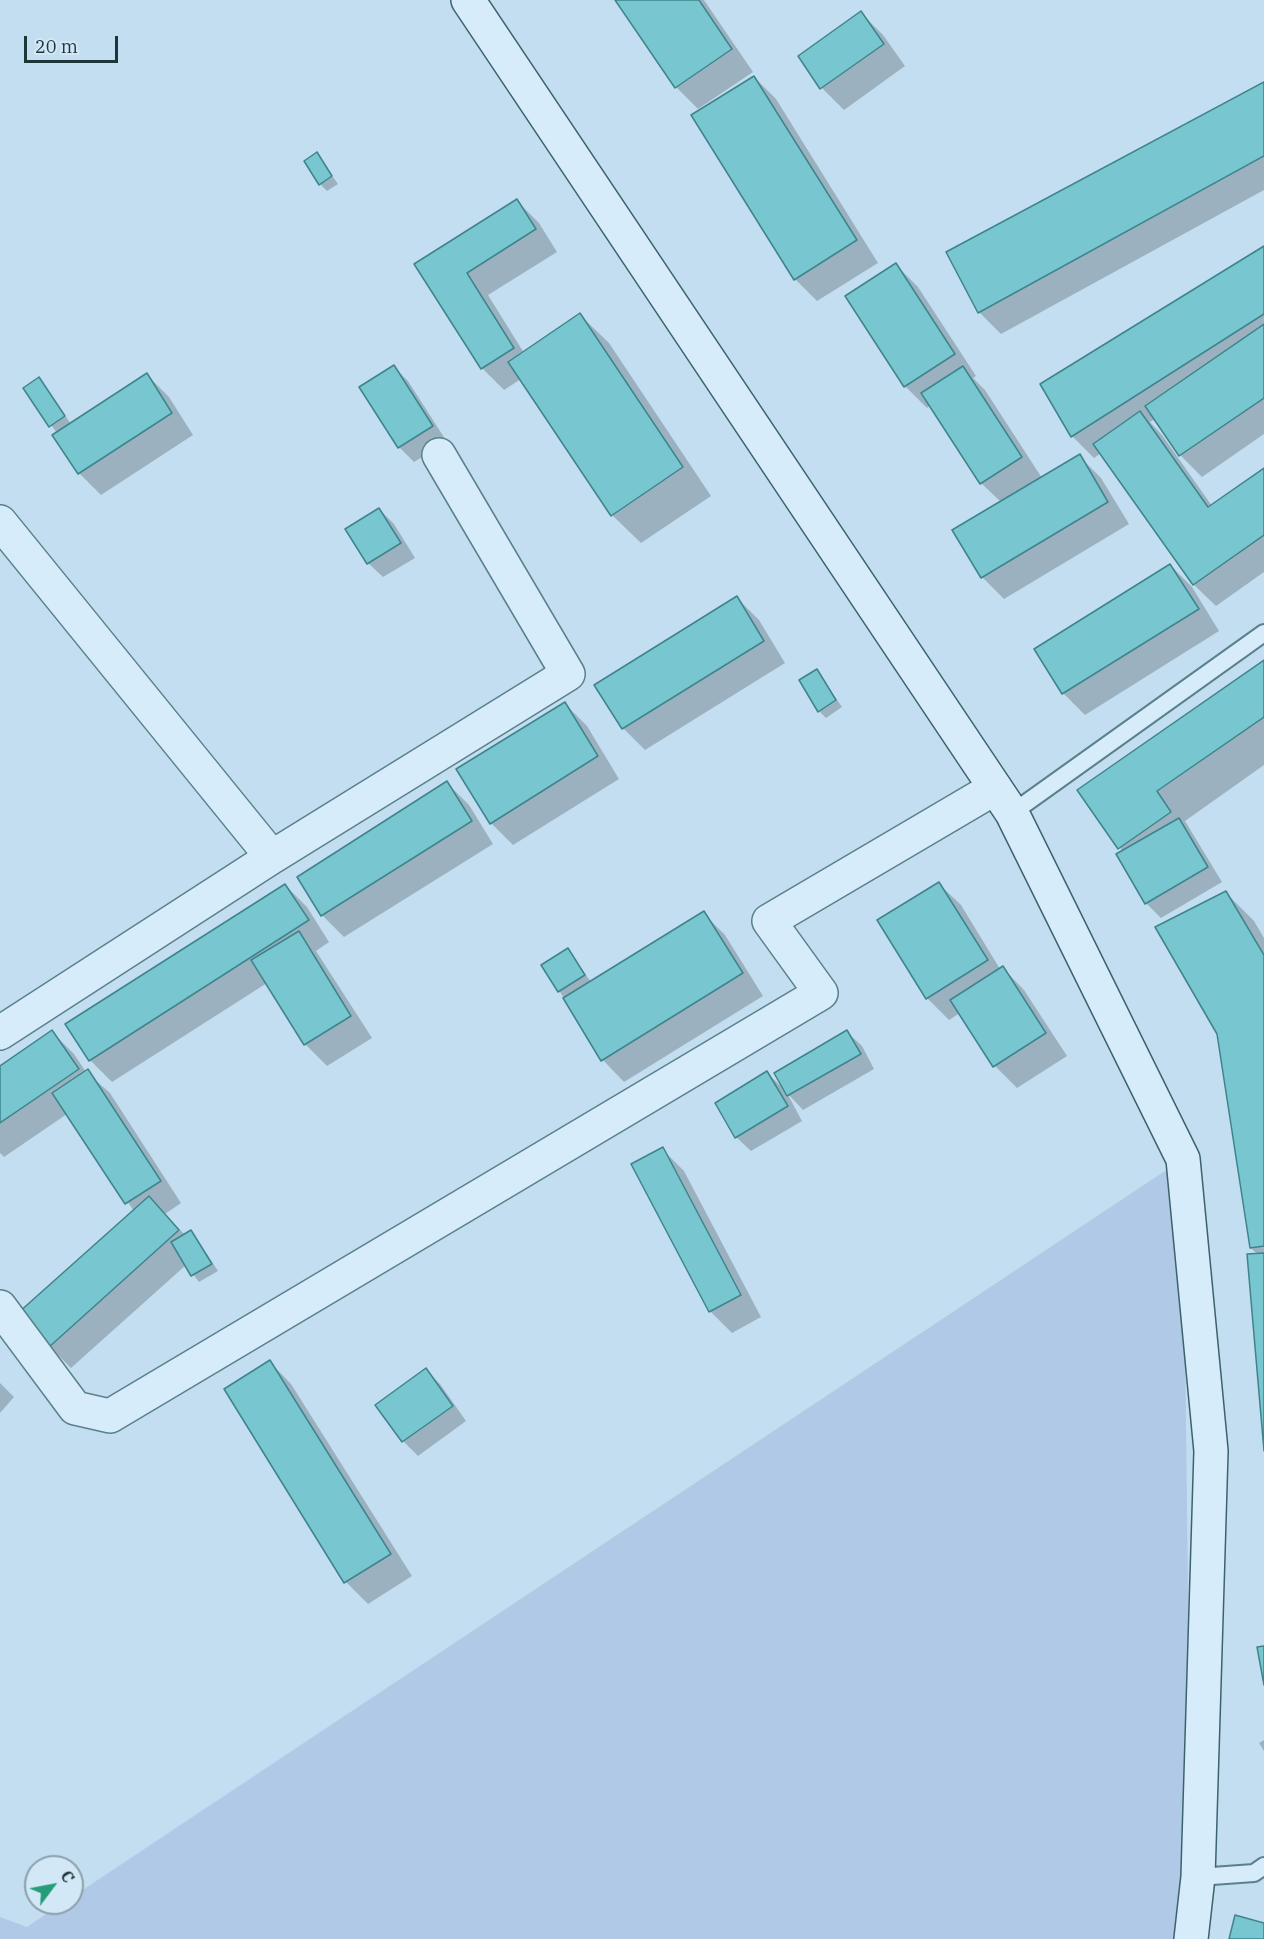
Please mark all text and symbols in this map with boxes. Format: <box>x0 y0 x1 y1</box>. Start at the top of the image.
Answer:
scale bar <box>27 24 122 62</box>
text: 20 m <box>35 35 78 58</box>
north arrow <box>24 1855 84 1915</box>
text: С <box>56 1867 79 1886</box>

